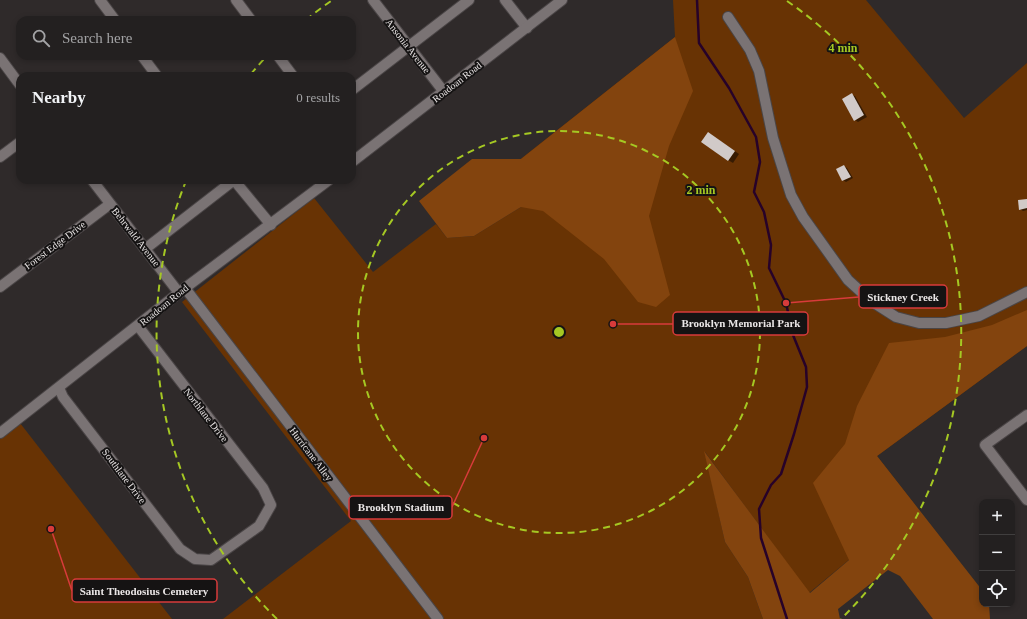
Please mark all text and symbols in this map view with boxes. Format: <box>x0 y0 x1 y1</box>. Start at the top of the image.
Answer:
search box <box>16 16 356 60</box>
street label: Ansonia Avenue <box>383 17 433 76</box>
icon: search <box>30 27 52 49</box>
text: Search here <box>62 30 132 46</box>
text: 4 min <box>828 41 858 55</box>
street label: Roadoan Road <box>430 59 484 105</box>
text: Nearby <box>32 88 86 107</box>
text: 0 results <box>296 90 340 105</box>
text: 2 min <box>686 183 716 197</box>
street label: Behrwald Avenue <box>110 206 163 269</box>
street label: Forest Edge Drive <box>22 218 88 271</box>
street label: Roadoan Road <box>138 282 190 328</box>
callout: Stickney Creek <box>859 285 947 308</box>
text: Stickney Creek <box>867 291 940 303</box>
callout: Brooklyn Memorial Park <box>673 312 808 335</box>
text: Brooklyn Memorial Park <box>682 317 801 329</box>
centre of rings <box>552 325 566 339</box>
street label: Northlane Drive <box>182 386 231 445</box>
street label: Hurricane Alley <box>287 425 335 483</box>
street label: Southlane Drive <box>100 447 148 506</box>
callout: Brooklyn Stadium <box>349 496 452 519</box>
map controls <box>979 499 1015 607</box>
button: + <box>979 499 1015 535</box>
text: Brooklyn Stadium <box>358 501 444 513</box>
button: − <box>979 535 1015 571</box>
button: locate <box>979 571 1015 607</box>
callout: Saint Theodosius Cemetery <box>72 579 217 602</box>
text: Saint Theodosius Cemetery <box>80 585 209 597</box>

